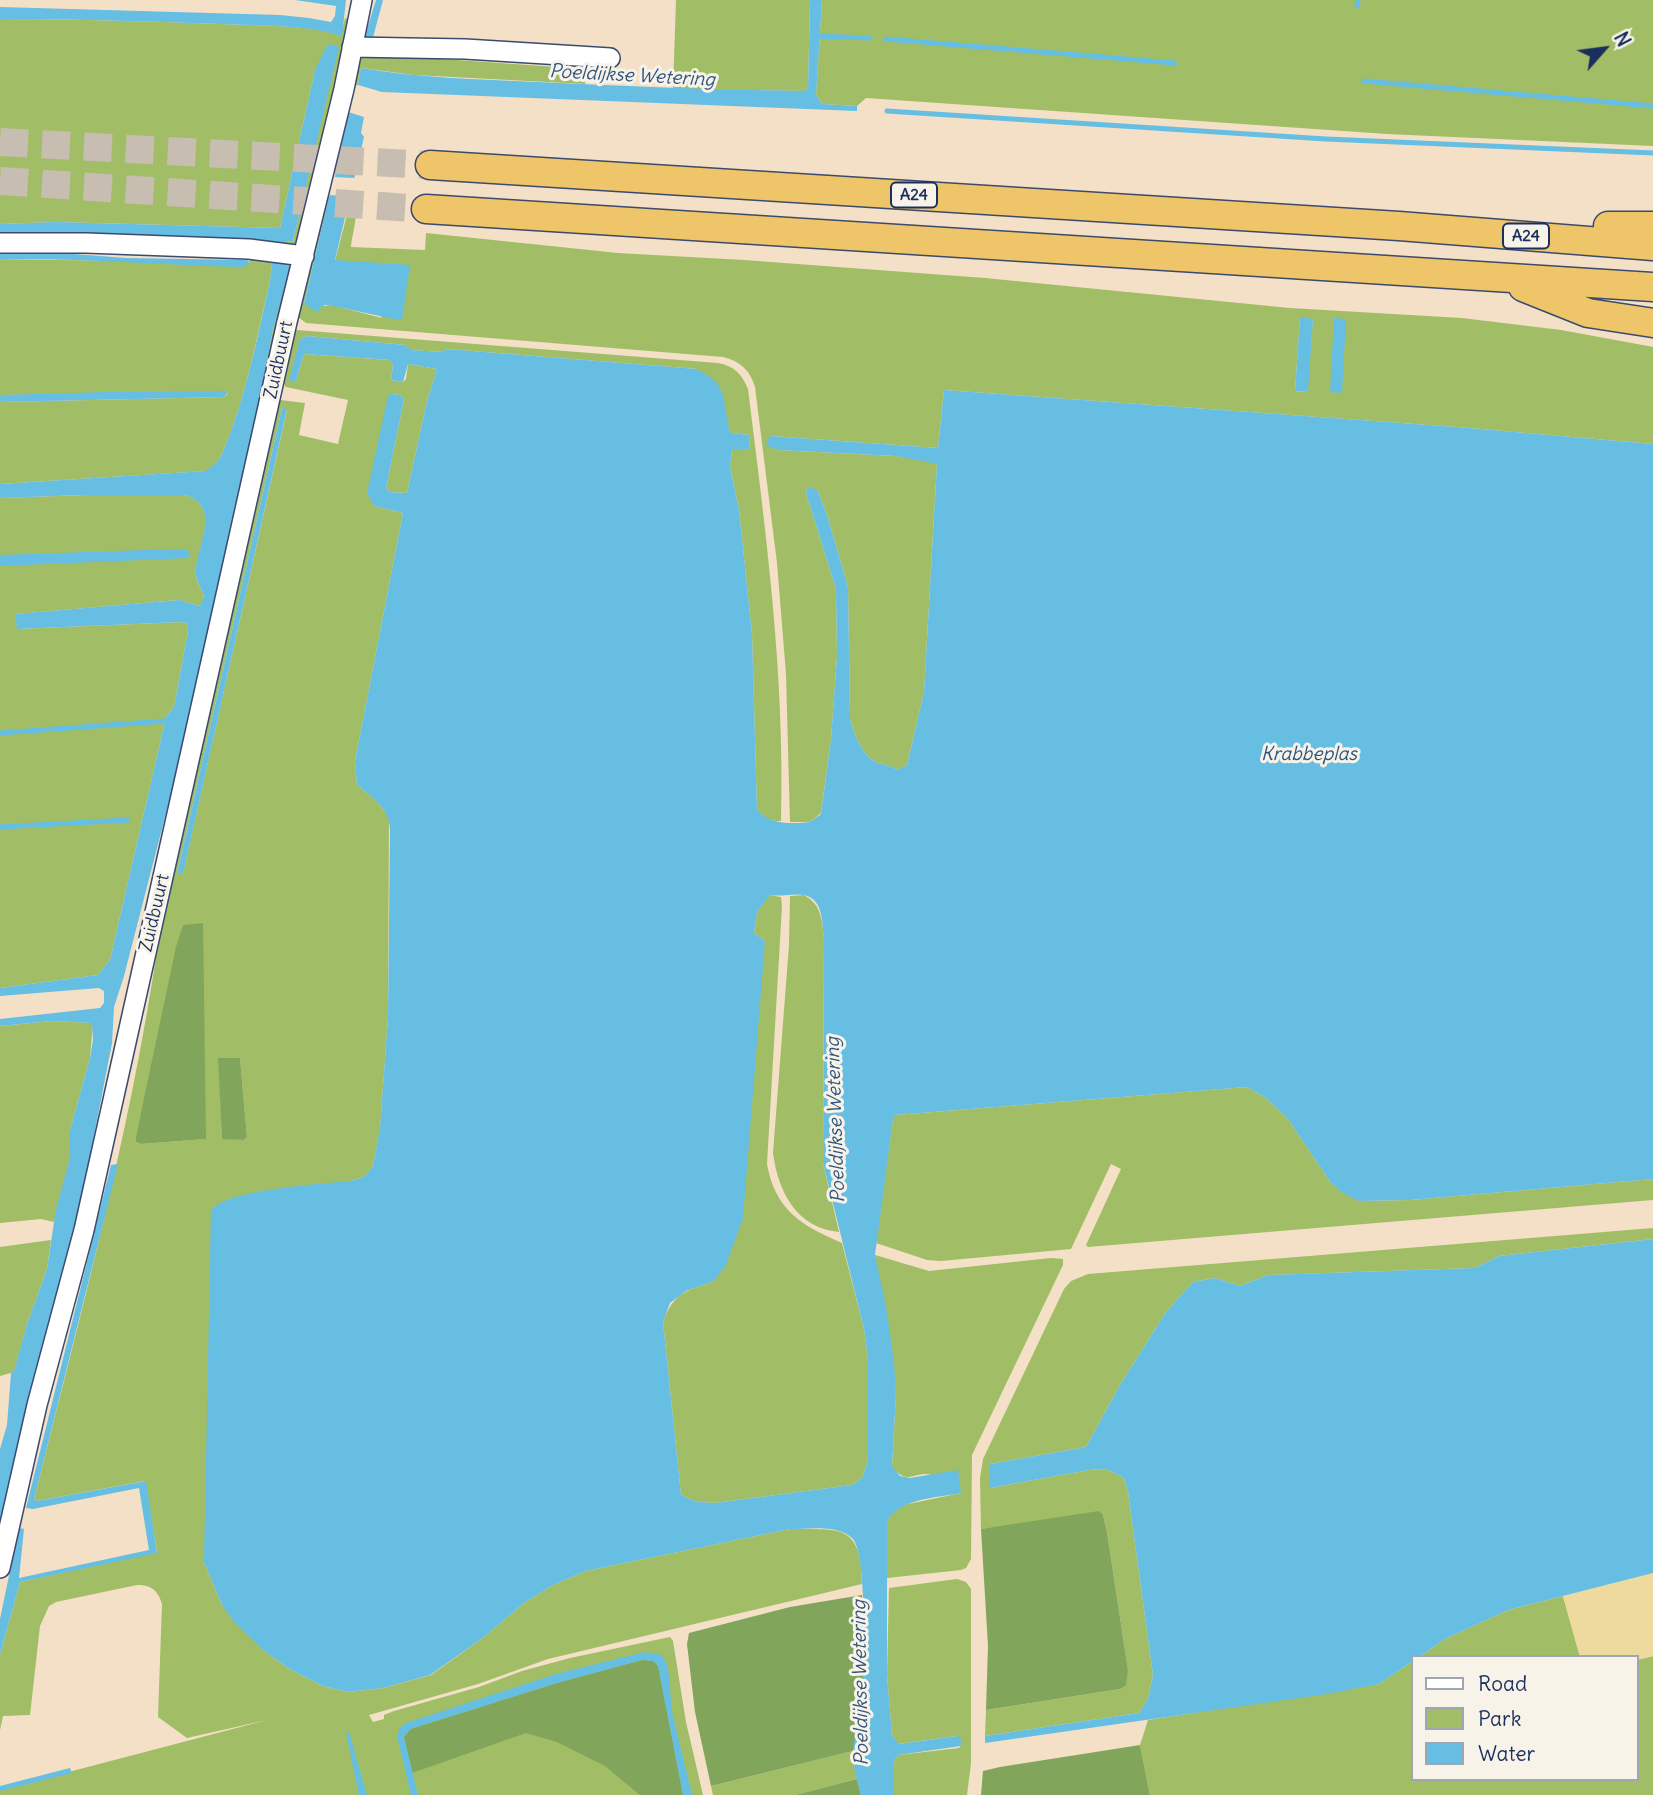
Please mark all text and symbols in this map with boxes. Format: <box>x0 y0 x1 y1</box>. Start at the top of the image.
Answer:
north arrow <box>1569 14 1639 84</box>
text: N <box>1609 28 1636 51</box>
water label: Poeldijkse Wetering <box>549 60 715 92</box>
road number: A24 <box>891 182 937 208</box>
road number: A24 <box>1503 224 1549 248</box>
street label: Zuidbuurt <box>260 319 298 401</box>
water label: Krabbeplas <box>1261 744 1357 766</box>
street label: Zuidbuurt <box>136 872 174 954</box>
water label: Poeldijkse Wetering <box>822 1037 850 1203</box>
water label: Poeldijkse Wetering <box>848 1600 874 1766</box>
legend <box>1412 1655 1639 1781</box>
text: Road <box>1478 1670 1527 1697</box>
text: Park <box>1478 1705 1521 1732</box>
text: Water <box>1478 1740 1535 1767</box>

